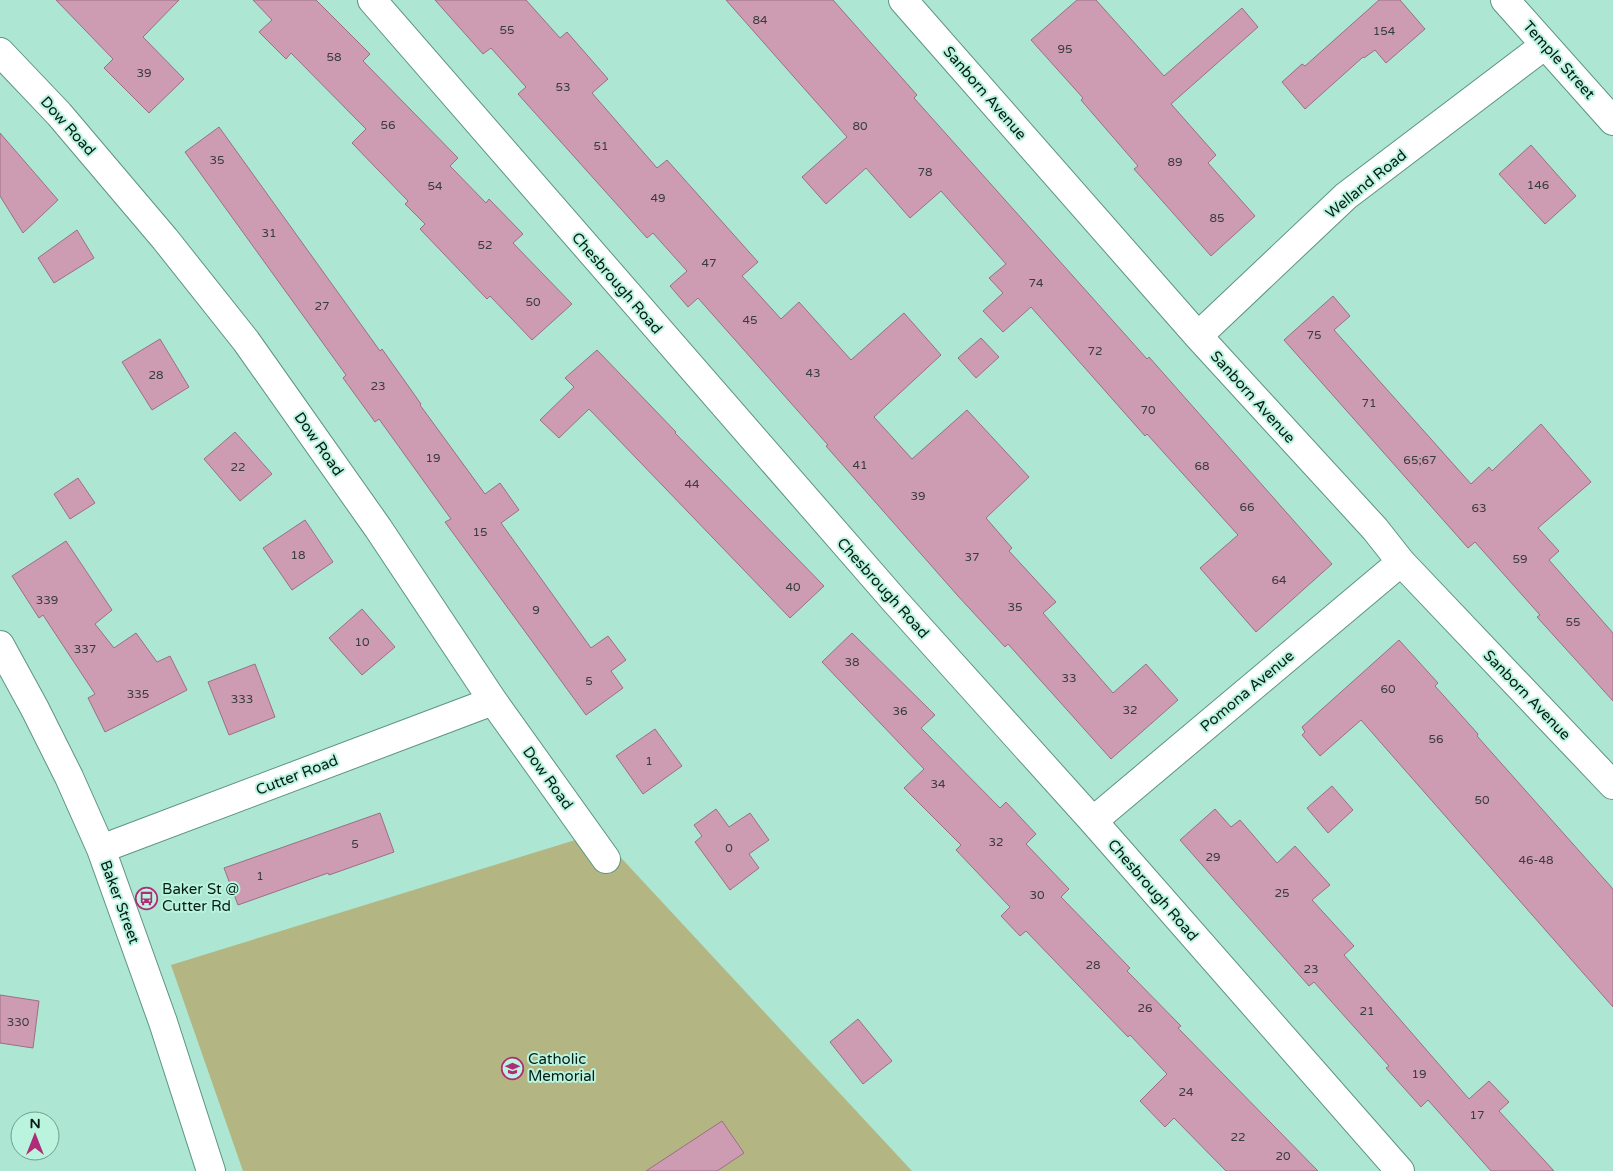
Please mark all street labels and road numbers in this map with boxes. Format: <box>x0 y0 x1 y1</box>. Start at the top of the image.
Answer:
street label: Temple Street <box>1519 17 1599 103</box>
street label: Sanborn Avenue <box>940 43 1030 143</box>
street label: Dow Road <box>37 93 99 159</box>
street label: Welland Road <box>1322 146 1410 222</box>
street label: Chesbrough Road <box>568 229 666 337</box>
street label: Sanborn Avenue <box>1207 347 1299 447</box>
street label: Dow Road <box>291 409 347 479</box>
street label: Chesbrough Road <box>833 534 933 642</box>
street label: Pomona Avenue <box>1196 646 1298 736</box>
street label: Sanborn Avenue <box>1480 646 1574 744</box>
street label: Dow Road <box>519 743 577 813</box>
street label: Cutter Road <box>253 751 341 799</box>
street label: Chesbrough Road <box>1104 836 1202 944</box>
street label: Baker Street <box>97 858 144 947</box>

